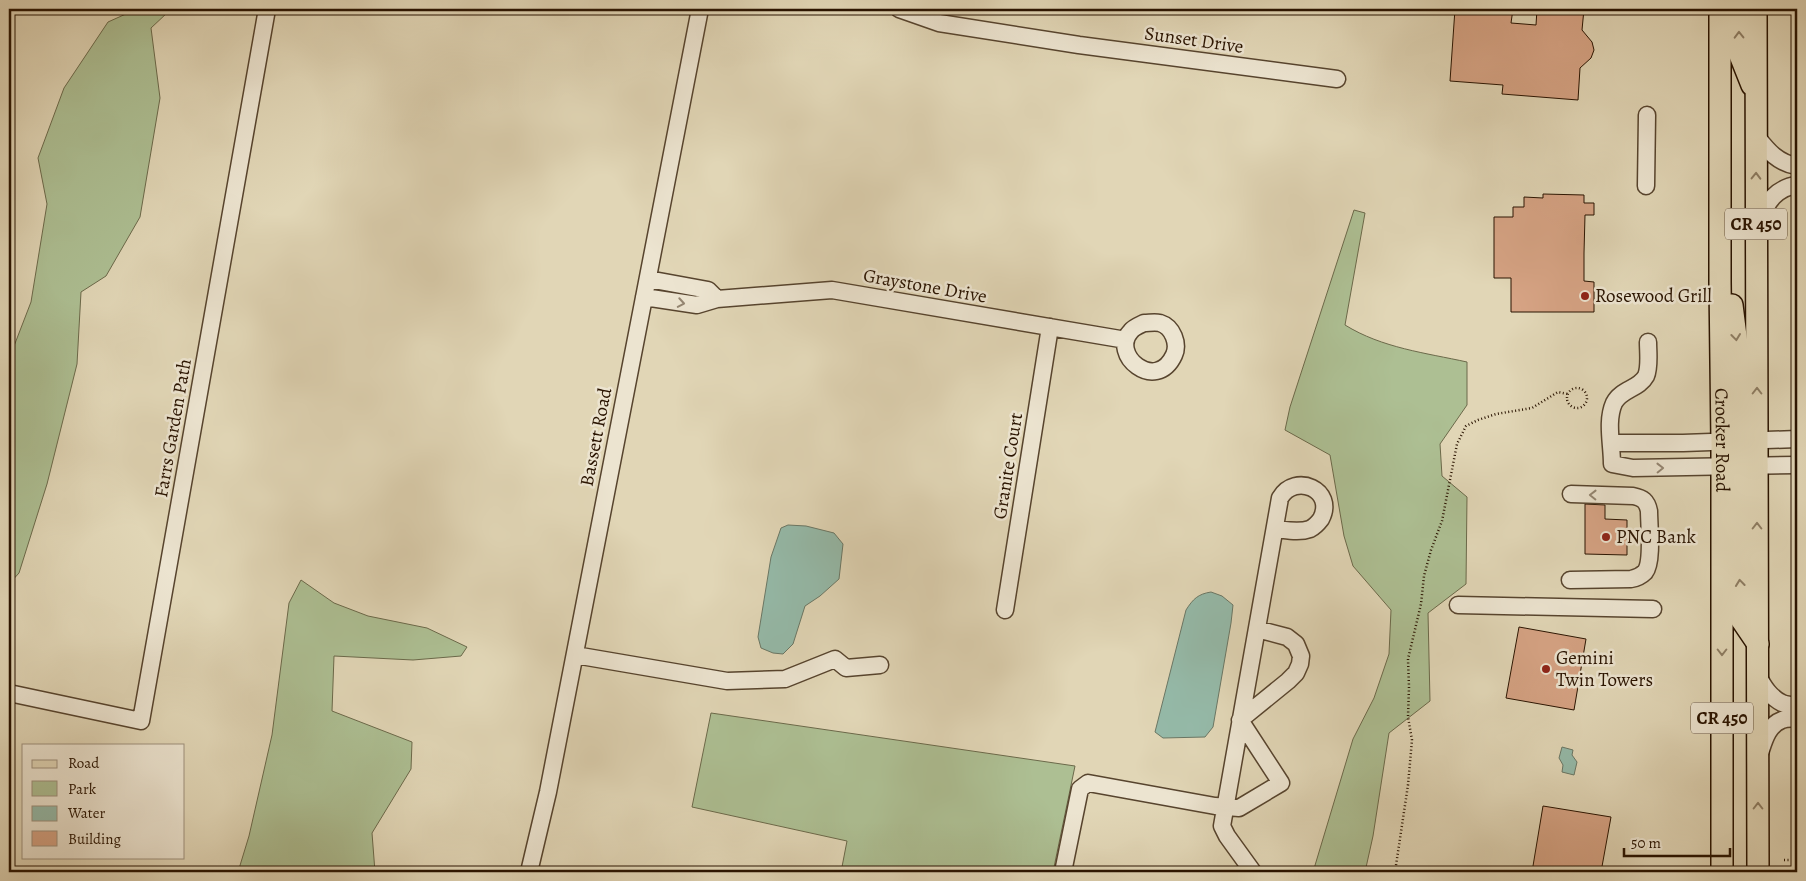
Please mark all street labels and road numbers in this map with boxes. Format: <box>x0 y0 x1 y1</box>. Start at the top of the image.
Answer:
street label: Sunset Drive <box>1143 20 1245 60</box>
road number: CR 450 <box>1725 208 1787 240</box>
street label: Graystone Drive <box>861 262 989 310</box>
street label: Farrs Garden Path <box>148 357 198 499</box>
street label: Bassett Road <box>574 385 618 488</box>
street label: Crocker Road <box>1708 388 1735 493</box>
street label: Granite Court <box>987 411 1029 521</box>
road number: CR 450 <box>1691 702 1753 734</box>

